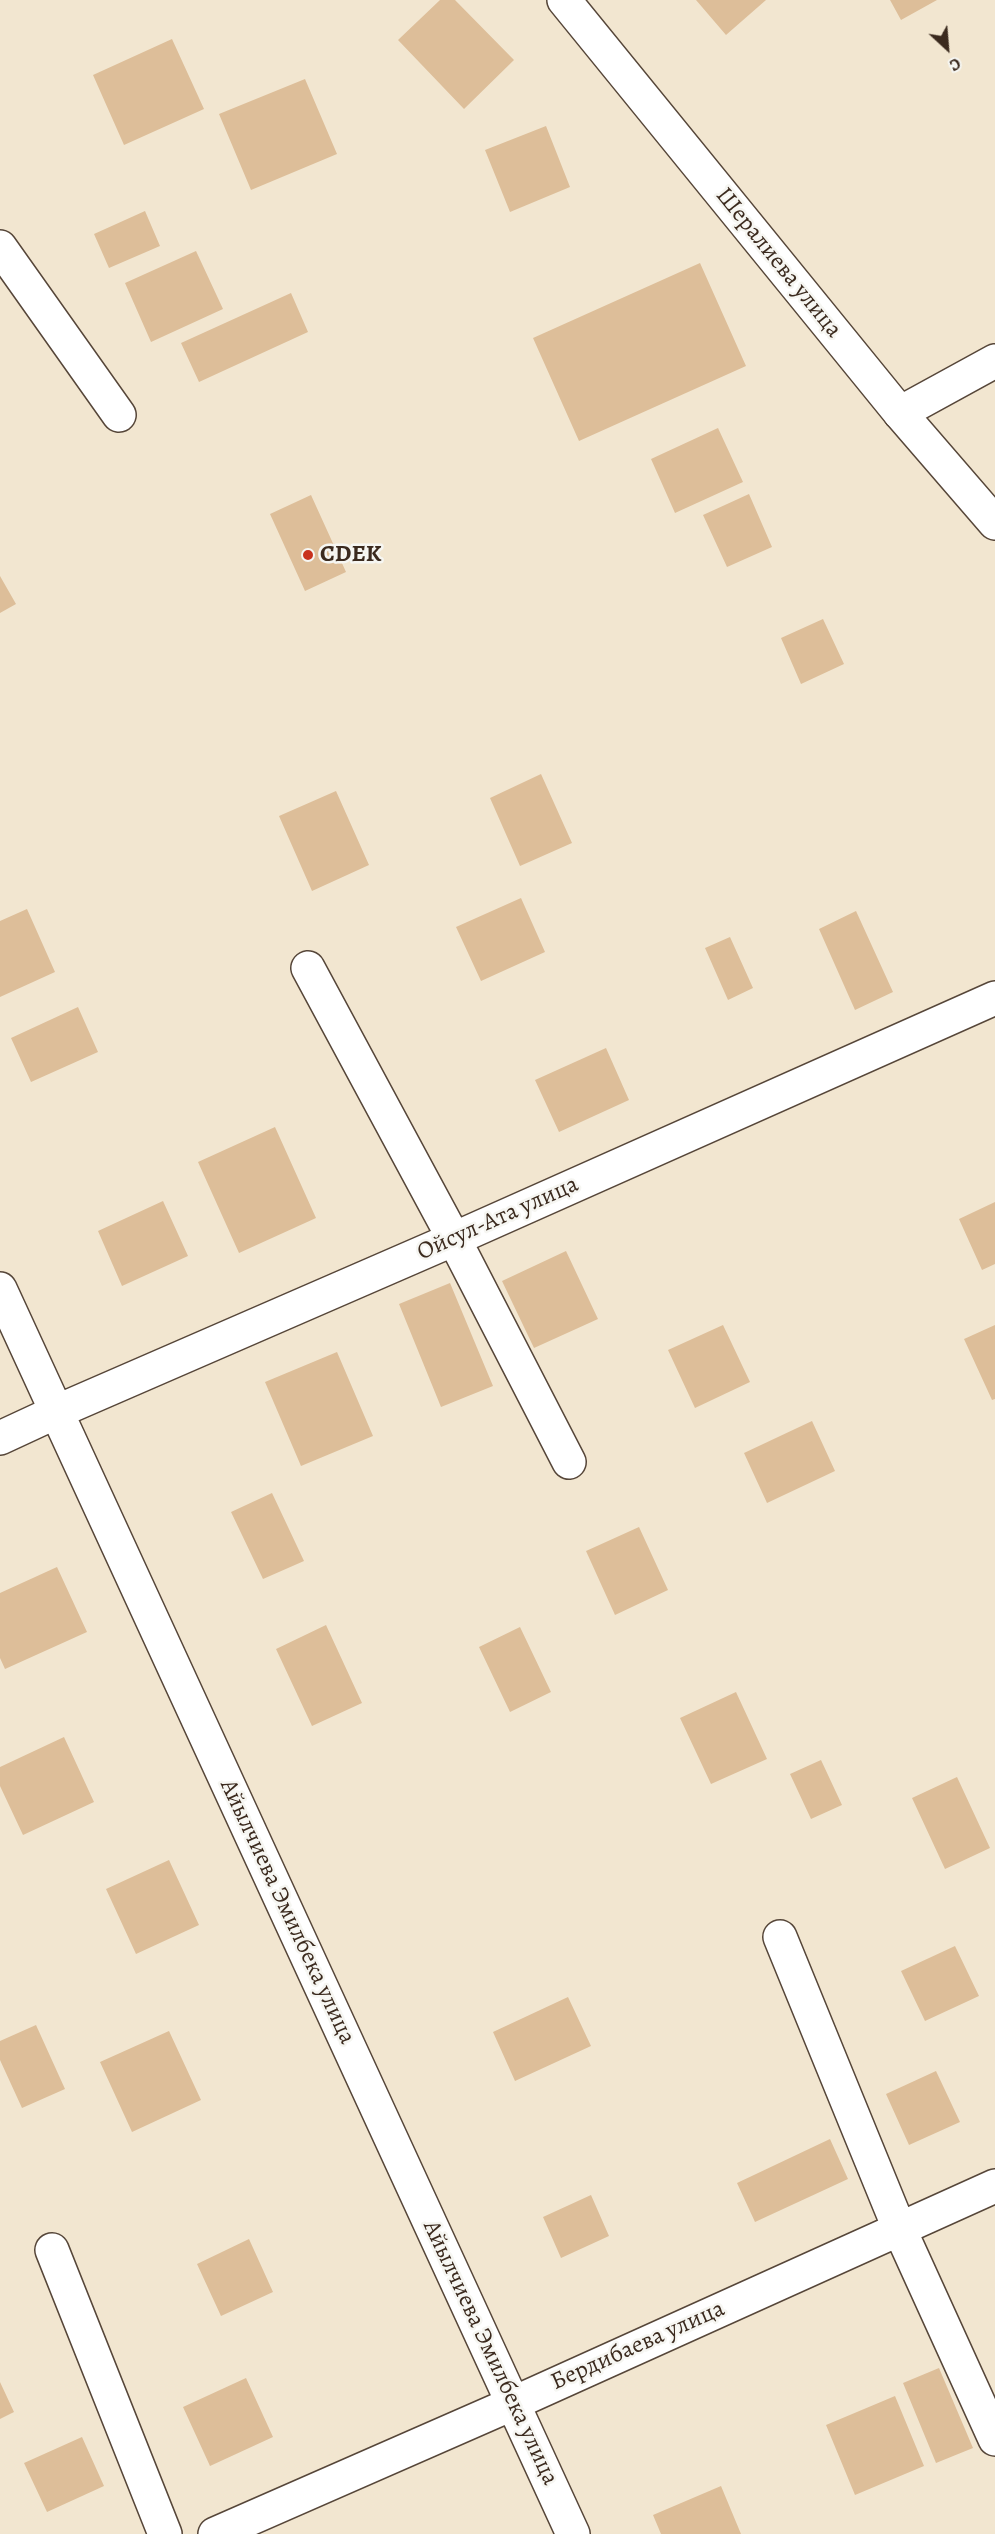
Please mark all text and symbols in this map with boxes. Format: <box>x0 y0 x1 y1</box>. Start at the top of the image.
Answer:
north arrow <box>917 18 977 78</box>
text: С <box>946 52 964 76</box>
street label: Шералиева улица <box>709 182 847 344</box>
place label: CDEK <box>320 541 382 569</box>
marker: CDEK <box>301 548 315 562</box>
street label: Ойсул-Ата улица <box>413 1171 583 1267</box>
street label: Айылчиева Эмилбека улица <box>213 1775 361 2049</box>
street label: Айылчиева Эмилбека улица <box>416 2216 564 2490</box>
street label: Бердибаева улица <box>547 2295 729 2397</box>

